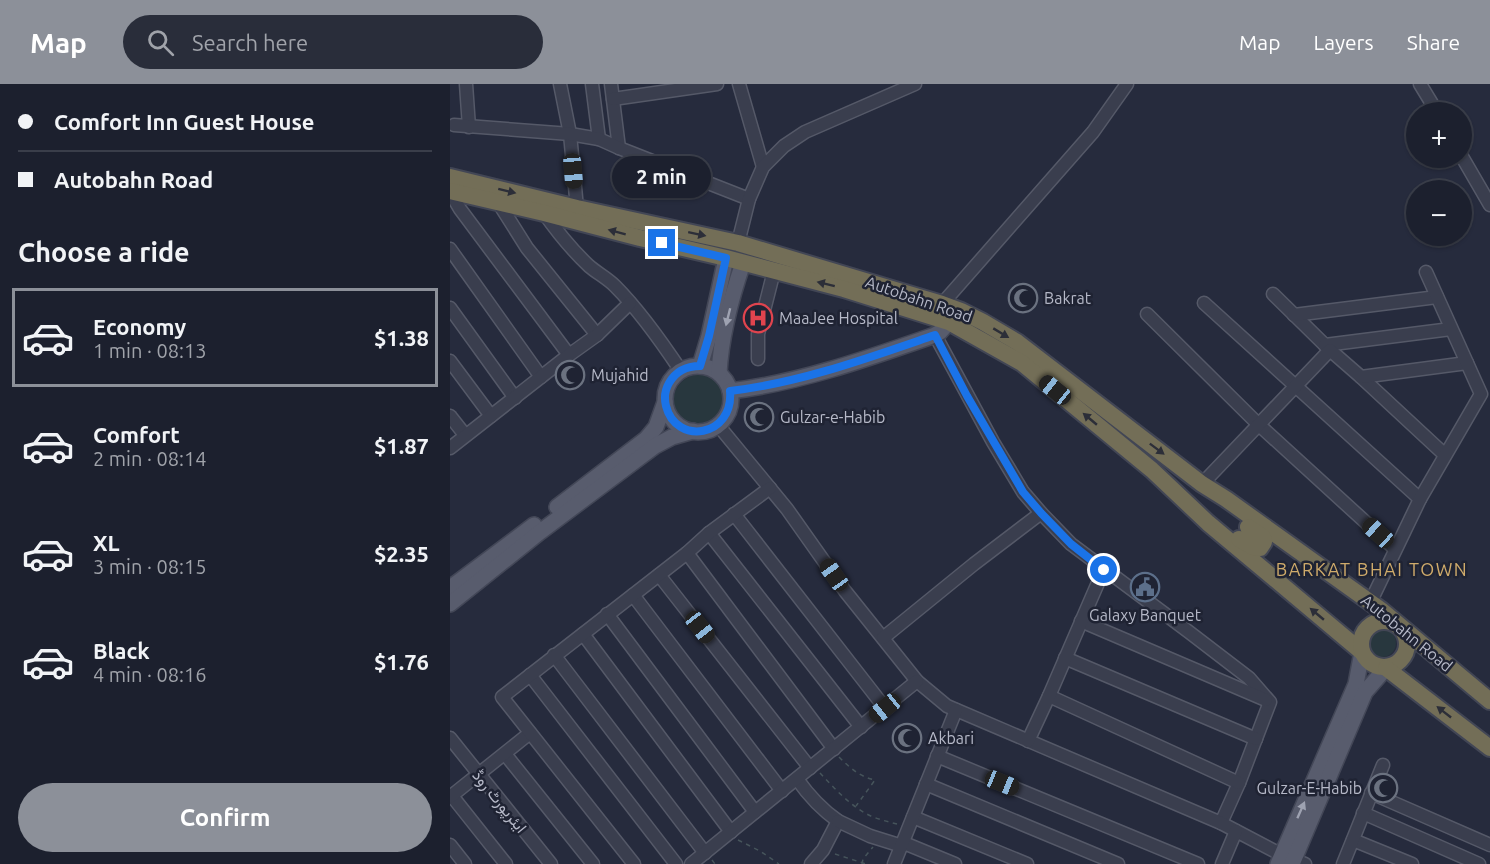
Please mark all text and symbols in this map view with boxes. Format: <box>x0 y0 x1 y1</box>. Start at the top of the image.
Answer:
search box <box>123 15 543 69</box>
icon: search <box>144 26 177 59</box>
text: Map <box>30 27 87 58</box>
text: Search here <box>192 30 308 55</box>
text: Map <box>1239 30 1280 54</box>
text: Layers <box>1313 30 1374 54</box>
text: Share <box>1407 30 1460 54</box>
map controls <box>1406 102 1472 246</box>
button: + <box>1406 102 1472 168</box>
text: Comfort Inn Guest House <box>54 109 315 134</box>
car <box>562 152 584 190</box>
callout: 2 min <box>612 156 712 198</box>
text: 2 min <box>636 165 687 188</box>
text: Autobahn Road <box>54 167 213 192</box>
button: − <box>1406 180 1472 246</box>
one-way arrow <box>498 186 516 196</box>
one-way arrow <box>607 227 625 236</box>
route end <box>648 229 675 256</box>
one-way arrow <box>688 230 707 239</box>
text: Choose a ride <box>18 237 190 267</box>
street label: Autobahn Road <box>863 272 975 326</box>
one-way arrow <box>817 279 835 288</box>
mosque icon: Bakrat <box>1007 282 1039 314</box>
place label: Bakrat <box>1044 289 1092 307</box>
hospital icon: MaaJee Hospital <box>742 302 774 334</box>
one-way arrow <box>722 308 732 326</box>
place label: MaaJee Hospital <box>779 309 898 327</box>
icon: car <box>21 311 75 365</box>
text: Economy <box>93 314 186 339</box>
text: $1.38 <box>374 325 429 350</box>
one-way arrow <box>993 327 1009 338</box>
text: 1 min · 08:13 <box>93 339 207 362</box>
mosque icon: Mujahid <box>554 359 586 391</box>
place label: Mujahid <box>591 366 649 384</box>
car <box>1035 372 1075 408</box>
mosque icon: Gulzar-e-Habib <box>743 401 775 433</box>
place label: Gulzar-e-Habib <box>780 408 885 426</box>
one-way arrow <box>1082 412 1098 425</box>
icon: car <box>21 419 75 473</box>
text: Comfort <box>93 422 180 447</box>
text: $1.87 <box>374 433 429 458</box>
one-way arrow <box>1150 443 1165 455</box>
text: 2 min · 08:14 <box>93 447 207 470</box>
car <box>1359 514 1397 552</box>
icon: car <box>21 527 75 581</box>
text: XL <box>93 530 120 555</box>
text: $2.35 <box>374 541 429 566</box>
text: 3 min · 08:15 <box>93 555 207 578</box>
car <box>816 555 852 595</box>
route start <box>1090 556 1117 583</box>
district label: BARKAT BHAI TOWN <box>1276 559 1468 579</box>
public building icon: Galaxy Banquet <box>1129 571 1161 603</box>
street label: Autobahn Road <box>1358 591 1456 675</box>
place label: Galaxy Banquet <box>1089 606 1202 624</box>
car <box>682 607 718 647</box>
one-way arrow <box>1309 608 1325 621</box>
icon: car <box>21 635 75 689</box>
text: Black <box>93 638 150 663</box>
text: $1.76 <box>374 649 429 674</box>
text: 4 min · 08:16 <box>93 663 207 686</box>
car <box>865 690 905 726</box>
one-way arrow <box>1436 707 1451 719</box>
mosque icon: Akbari <box>891 722 923 754</box>
place label: Akbari <box>928 729 974 747</box>
street label: ایئرپورٹ روڈ <box>467 766 531 838</box>
car <box>982 768 1022 798</box>
mosque icon: Gulzar-E-Habib <box>1367 772 1399 804</box>
place label: Gulzar-E-Habib <box>1257 779 1362 797</box>
button: Confirm <box>18 783 432 852</box>
one-way arrow <box>1297 802 1306 819</box>

